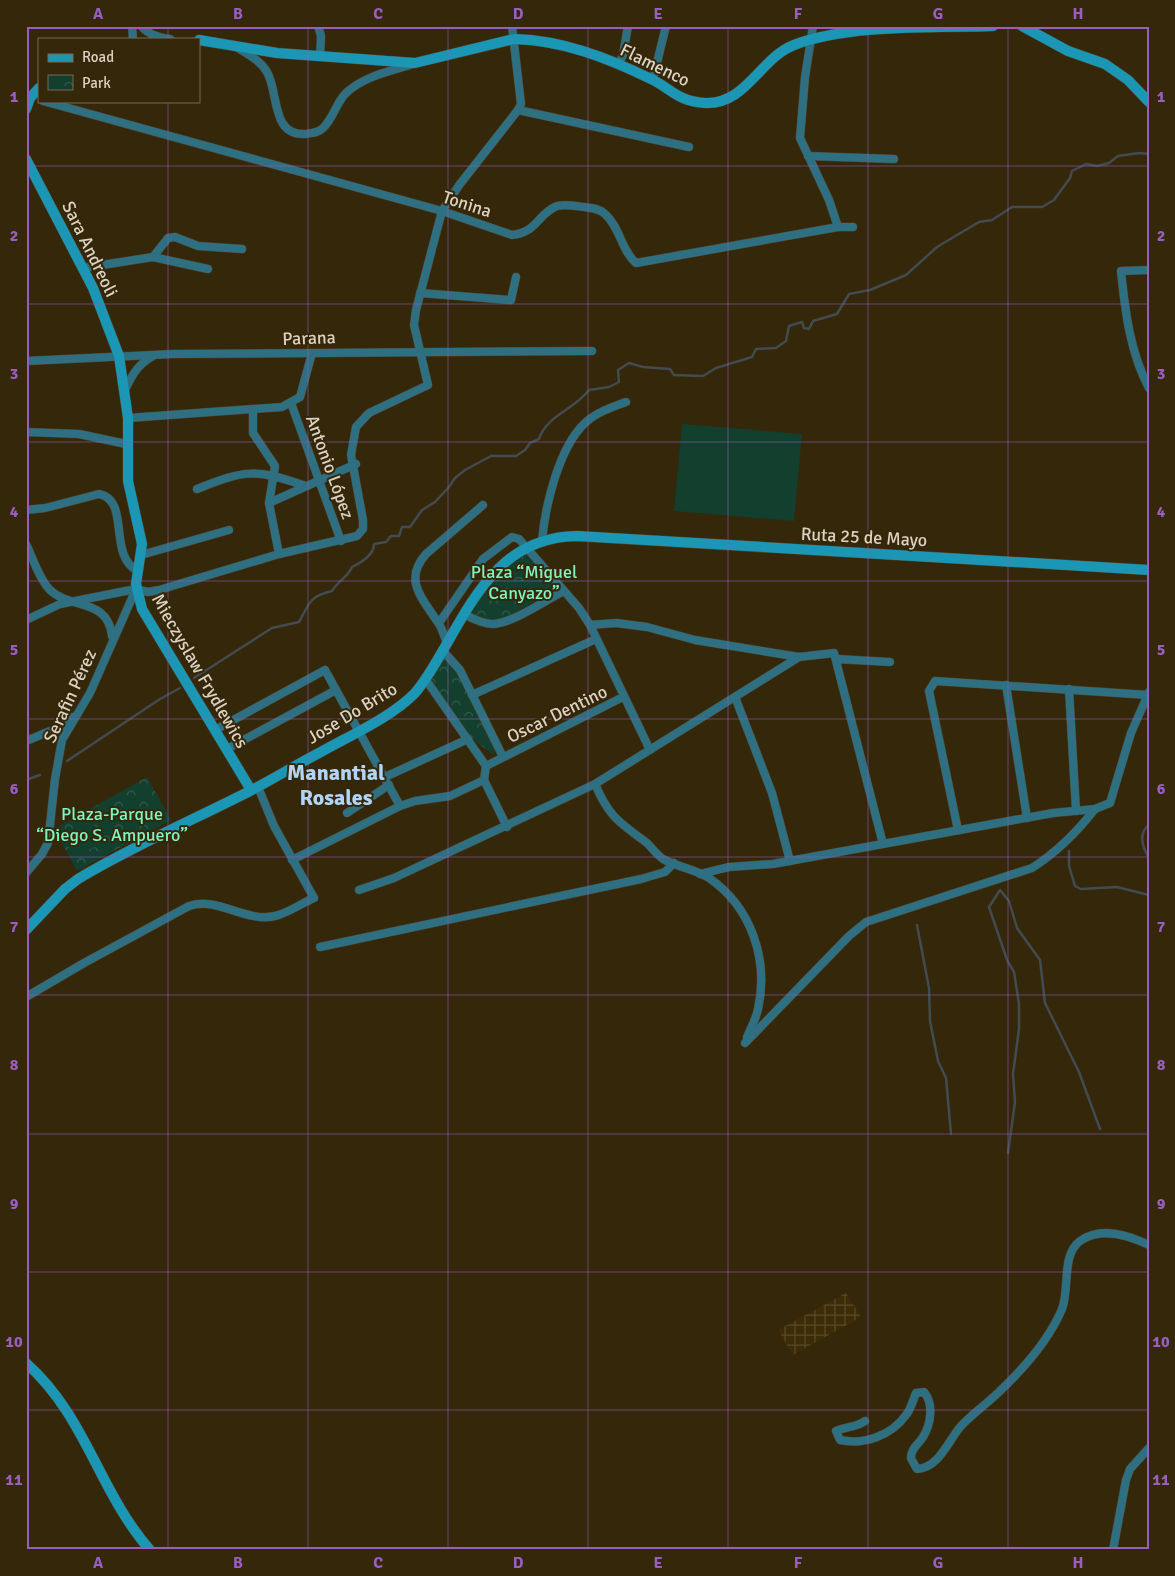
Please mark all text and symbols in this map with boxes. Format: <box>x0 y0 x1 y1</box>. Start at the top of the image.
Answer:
text: A <box>93 4 104 24</box>
text: B <box>233 4 243 24</box>
text: C <box>373 4 383 24</box>
text: D <box>513 4 524 24</box>
text: E <box>653 4 663 24</box>
text: F <box>794 4 803 24</box>
text: G <box>933 4 943 24</box>
text: H <box>1073 4 1083 24</box>
legend <box>38 38 200 102</box>
street label: Flamenco <box>617 39 693 91</box>
text: Road <box>82 48 114 66</box>
text: Park <box>82 74 111 92</box>
text: 1 <box>10 87 19 107</box>
text: 1 <box>1157 87 1166 107</box>
street label: Tonina <box>440 186 494 222</box>
street label: Sara Andreoli <box>57 198 123 300</box>
text: 2 <box>10 226 18 246</box>
text: 2 <box>1157 226 1165 246</box>
street label: Parana <box>282 326 336 350</box>
text: 3 <box>10 364 18 384</box>
text: 3 <box>1157 364 1165 384</box>
street label: Antonio López <box>301 412 359 522</box>
text: 4 <box>10 502 19 522</box>
text: 4 <box>1157 502 1166 522</box>
street label: Ruta 25 de Mayo <box>800 523 928 551</box>
park label: Plaza “Miguel Canyazo” <box>471 561 577 604</box>
street label: Mieczyslaw Frydlewics <box>147 590 253 752</box>
text: 5 <box>10 640 18 660</box>
text: 5 <box>1157 640 1165 660</box>
street label: Serafin Pérez <box>39 646 101 746</box>
street label: Jose Do Brito <box>303 678 401 748</box>
street label: Oscar Dentino <box>503 680 611 748</box>
district label: Manantial Rosales <box>287 759 385 811</box>
text: 6 <box>10 779 19 799</box>
text: 6 <box>1157 779 1166 799</box>
park label: Plaza-Parque “Diego S. Ampuero” <box>36 803 188 846</box>
text: 7 <box>10 917 19 937</box>
text: 7 <box>1157 917 1166 937</box>
text: 8 <box>10 1055 19 1075</box>
text: 8 <box>1157 1055 1166 1075</box>
text: 9 <box>10 1194 19 1214</box>
text: 9 <box>1157 1194 1166 1214</box>
text: 10 <box>5 1332 23 1352</box>
text: 10 <box>1152 1332 1170 1352</box>
text: 11 <box>5 1470 23 1490</box>
text: 11 <box>1152 1470 1170 1490</box>
text: A <box>93 1553 104 1573</box>
text: B <box>233 1553 243 1573</box>
text: C <box>373 1553 383 1573</box>
text: D <box>513 1553 524 1573</box>
text: E <box>653 1553 663 1573</box>
text: F <box>794 1553 803 1573</box>
text: G <box>933 1553 943 1573</box>
text: H <box>1073 1553 1083 1573</box>

